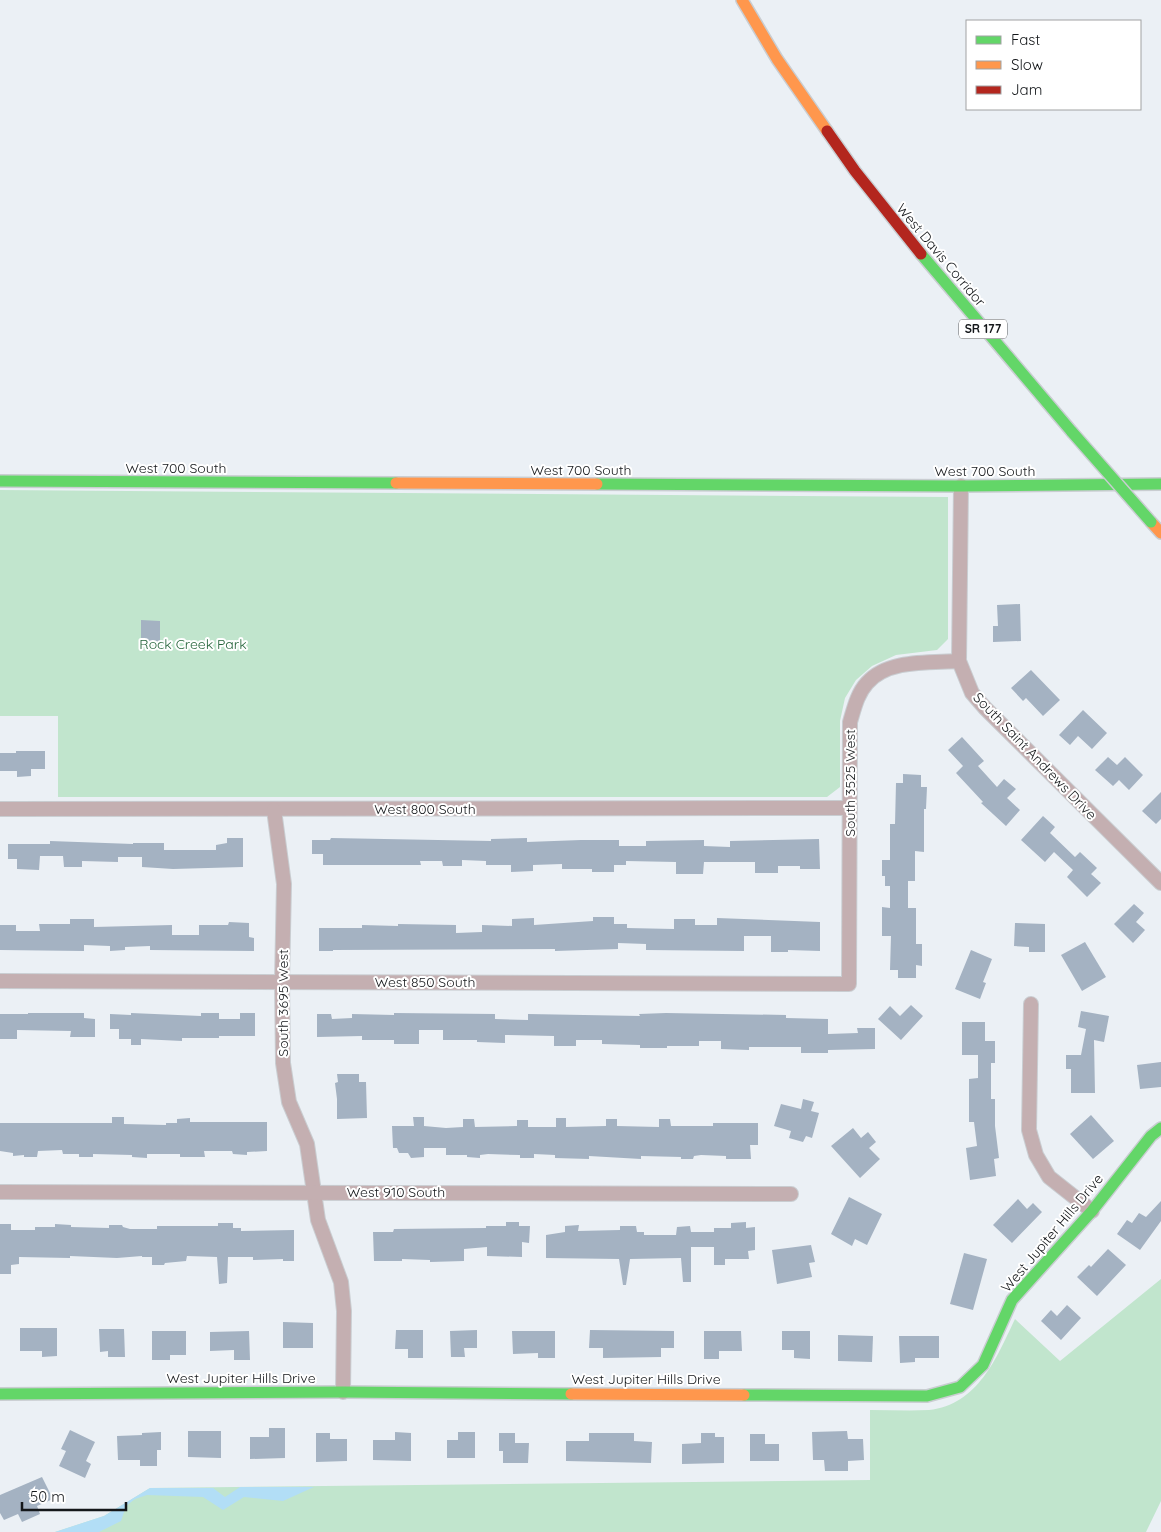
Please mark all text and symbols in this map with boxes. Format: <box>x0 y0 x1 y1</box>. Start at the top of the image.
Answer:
legend <box>966 20 1141 110</box>
text: Fast <box>1011 30 1040 49</box>
text: Slow <box>1011 55 1043 74</box>
text: Jam <box>1011 80 1042 99</box>
street label: West Davis Corridor <box>893 200 990 311</box>
road number: SR 177 <box>959 320 1007 338</box>
street label: West 700 South <box>125 459 227 477</box>
street label: West 700 South <box>530 461 632 479</box>
street label: West 700 South <box>934 462 1036 480</box>
park label: Rock Creek Park <box>139 635 247 653</box>
street label: South Saint Andrews Drive <box>969 689 1101 823</box>
street label: South 3525 West <box>841 729 859 837</box>
street label: West 800 South <box>374 800 476 818</box>
street label: South 3695 West <box>274 949 292 1057</box>
street label: West 850 South <box>375 973 475 991</box>
street label: West Jupiter Hills Drive <box>997 1170 1107 1296</box>
street label: West 910 South <box>347 1183 445 1201</box>
street label: West Jupiter Hills Drive <box>166 1369 316 1387</box>
street label: West Jupiter Hills Drive <box>571 1370 721 1388</box>
scale bar <box>22 1480 126 1512</box>
text: 50 m <box>30 1487 65 1506</box>

